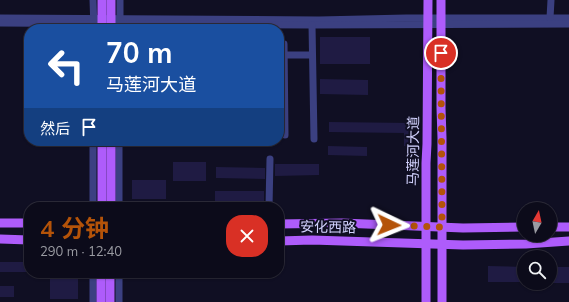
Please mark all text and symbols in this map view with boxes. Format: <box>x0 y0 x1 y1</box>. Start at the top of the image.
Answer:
text: 70 m <box>106 35 172 70</box>
pin <box>424 36 458 70</box>
icon: left <box>40 40 92 92</box>
icon: arrive <box>430 42 452 64</box>
text: 马莲河大道 <box>106 73 196 96</box>
icon: arrive <box>78 116 100 138</box>
street label: 马莲河大道 <box>403 116 423 186</box>
text: 然后 <box>40 119 70 138</box>
north arrow <box>517 202 557 242</box>
map controls <box>517 202 557 290</box>
position arrow <box>368 204 410 246</box>
text: 4 分钟 <box>40 213 109 243</box>
button: close <box>226 215 268 257</box>
street label: 安化西路 <box>300 218 356 236</box>
text: 290 m · 12:40 <box>40 243 122 259</box>
button: search <box>517 250 557 290</box>

